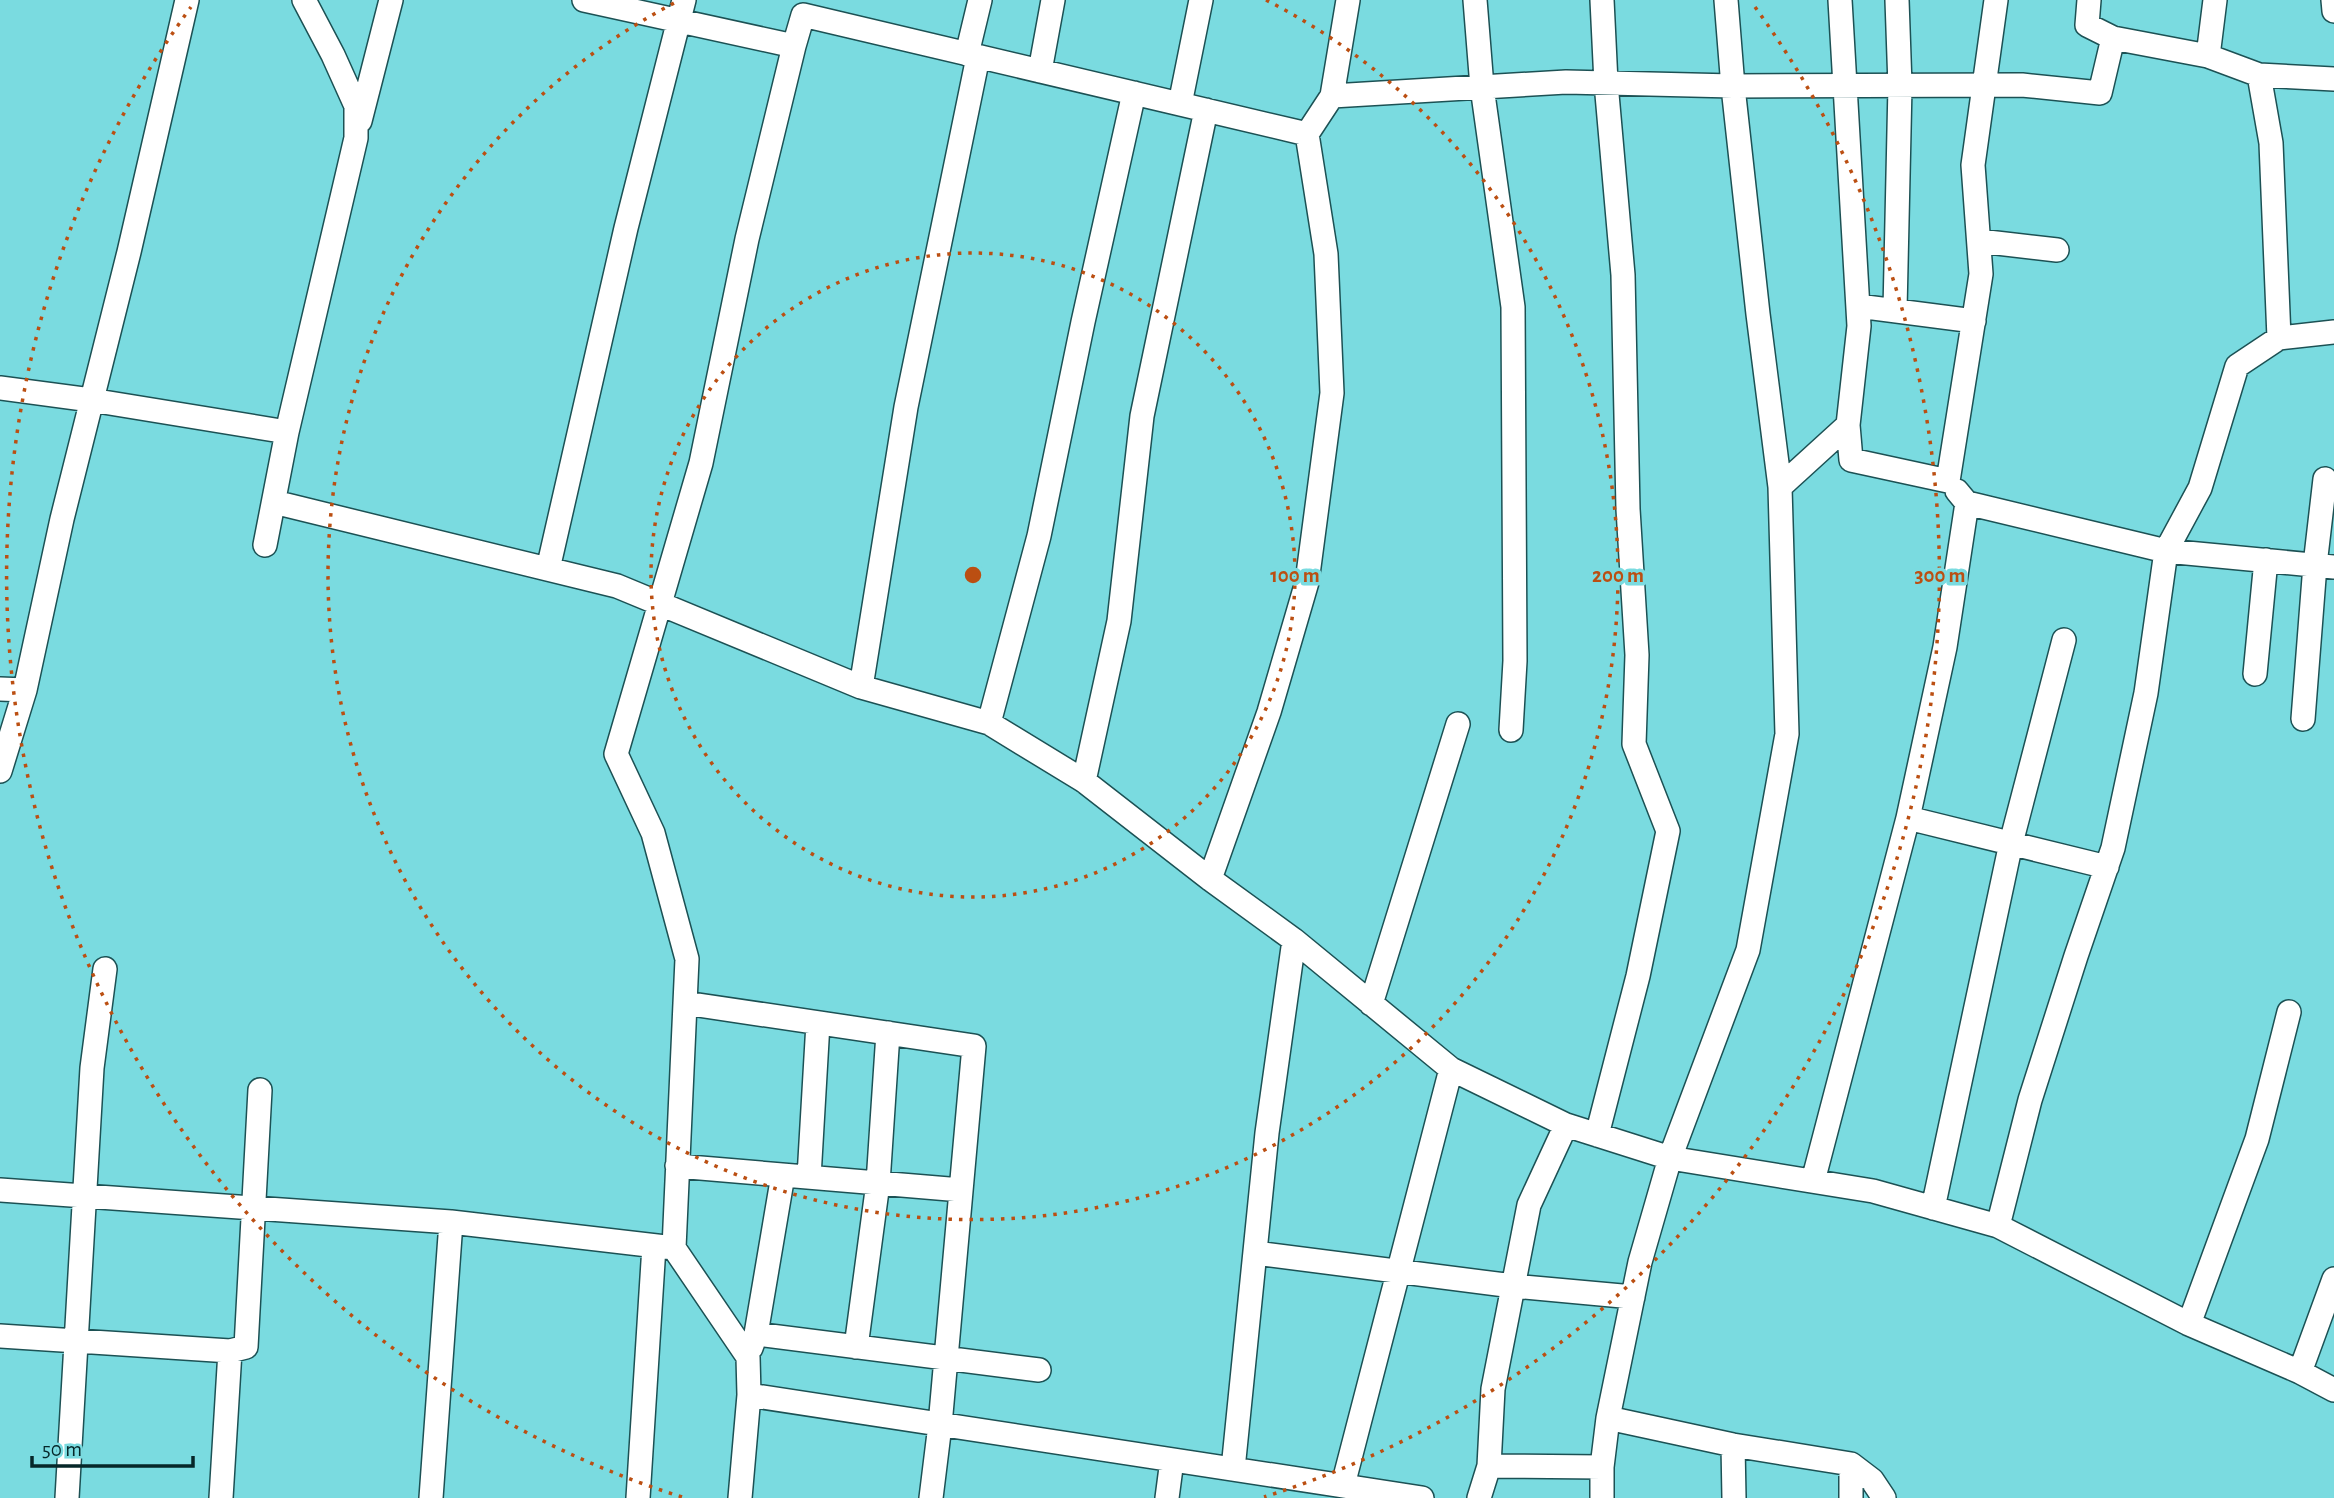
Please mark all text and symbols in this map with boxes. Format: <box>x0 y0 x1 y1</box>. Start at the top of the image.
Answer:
centre of rings <box>961 563 985 587</box>
text: 100 m <box>1270 565 1320 586</box>
text: 200 m <box>1592 565 1644 586</box>
text: 300 m <box>1914 565 1966 586</box>
scale bar <box>32 1424 192 1468</box>
text: 50 m <box>42 1439 82 1460</box>

